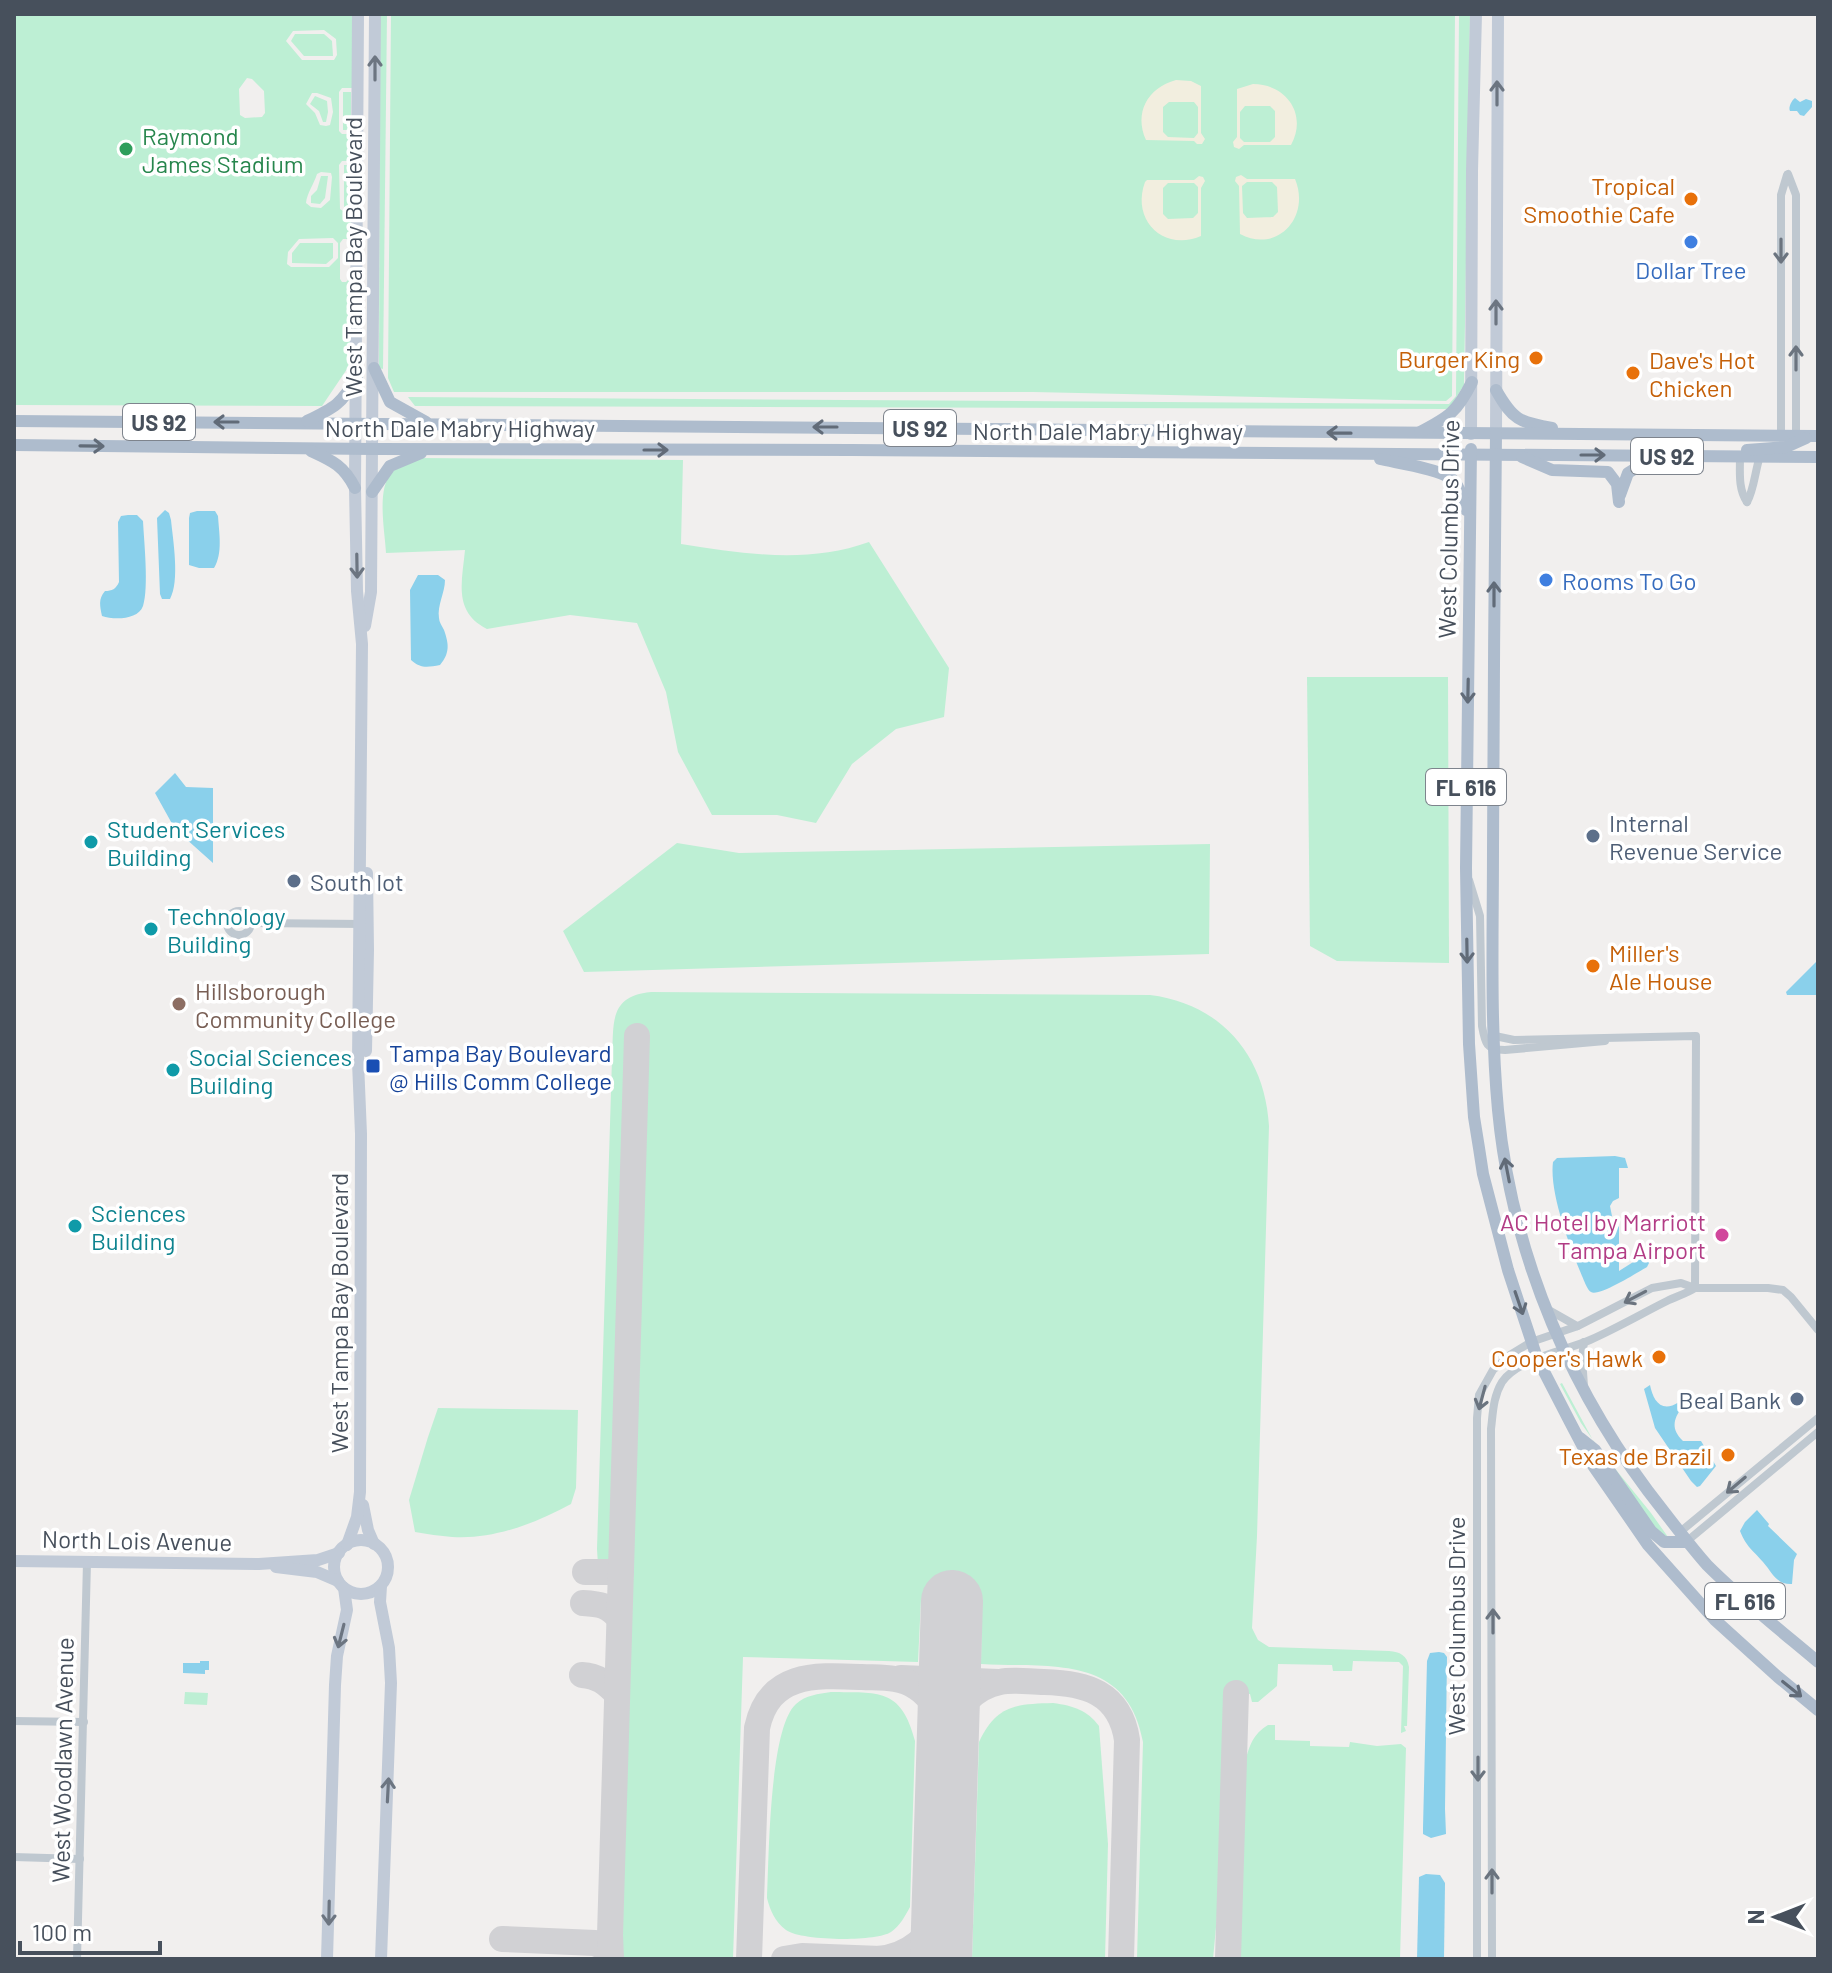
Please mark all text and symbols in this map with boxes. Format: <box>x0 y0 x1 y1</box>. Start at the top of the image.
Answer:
one-way arrow <box>367 55 383 82</box>
one-way arrow <box>1489 80 1505 107</box>
street label: West Tampa Bay Boulevard <box>338 117 367 397</box>
place label: Raymond James Stadium <box>142 121 304 178</box>
marker: Raymond James Stadium <box>117 140 135 158</box>
place label: Tropical Smoothie Cafe <box>1523 171 1675 228</box>
marker: Tropical Smoothie Cafe <box>1682 190 1700 208</box>
marker: Dollar Tree <box>1682 233 1700 251</box>
one-way arrow <box>1773 237 1789 264</box>
place label: Dollar Tree <box>1635 255 1747 284</box>
one-way arrow <box>1488 299 1504 326</box>
place label: Burger King <box>1398 344 1520 373</box>
place label: Dave's Hot Chicken <box>1649 345 1755 402</box>
one-way arrow <box>1788 345 1804 372</box>
marker: Burger King <box>1527 349 1545 367</box>
marker: Dave's Hot Chicken <box>1624 364 1642 382</box>
road number: US 92 <box>123 404 195 440</box>
road number: US 92 <box>884 410 956 446</box>
street label: North Dale Mabry Highway <box>325 413 595 442</box>
one-way arrow <box>213 414 240 430</box>
street label: North Dale Mabry Highway <box>973 416 1243 445</box>
one-way arrow <box>812 419 839 435</box>
street label: West Columbus Drive <box>1432 419 1464 639</box>
one-way arrow <box>1326 425 1353 440</box>
one-way arrow <box>78 438 105 454</box>
road number: US 92 <box>1631 438 1703 474</box>
one-way arrow <box>642 442 669 458</box>
one-way arrow <box>1579 447 1606 463</box>
one-way arrow <box>349 552 364 579</box>
place label: Rooms To Go <box>1562 566 1697 595</box>
marker: Rooms To Go <box>1537 571 1555 589</box>
one-way arrow <box>1486 581 1502 608</box>
one-way arrow <box>1460 677 1475 704</box>
road number: FL 616 <box>1426 769 1506 805</box>
place label: Internal Revenue Service <box>1609 808 1782 865</box>
place label: Student Services Building <box>107 814 285 871</box>
marker: Internal Revenue Service <box>1584 827 1602 845</box>
marker: Student Services Building <box>82 833 100 851</box>
place label: South lot <box>310 867 404 896</box>
marker: South lot <box>285 872 303 890</box>
place label: Technology Building <box>167 901 286 958</box>
marker: Technology Building <box>142 920 160 938</box>
one-way arrow <box>1459 937 1475 964</box>
place label: Miller's Ale House <box>1609 938 1713 995</box>
marker: Miller's Ale House <box>1584 957 1602 975</box>
place label: Hillsborough Community College <box>195 976 396 1033</box>
marker: Hillsborough Community College <box>170 995 188 1013</box>
place label: Tampa Bay Boulevard @ Hills Comm College <box>389 1038 612 1095</box>
place label: Social Sciences Building <box>189 1042 352 1099</box>
marker: Tampa Bay Boulevard @ Hills Comm College <box>364 1057 382 1075</box>
marker: Social Sciences Building <box>164 1061 182 1079</box>
one-way arrow <box>1499 1158 1514 1184</box>
street label: West Tampa Bay Boulevard <box>324 1173 353 1453</box>
place label: Sciences Building <box>91 1198 186 1255</box>
place label: AC Hotel by Marriott Tampa Airport <box>1500 1207 1706 1264</box>
marker: Sciences Building <box>66 1217 84 1235</box>
marker: AC Hotel by Marriott Tampa Airport <box>1713 1226 1731 1244</box>
one-way arrow <box>1623 1289 1647 1305</box>
one-way arrow <box>1512 1291 1527 1316</box>
place label: Cooper's Hawk <box>1491 1343 1643 1372</box>
marker: Cooper's Hawk <box>1650 1348 1668 1366</box>
one-way arrow <box>1473 1385 1488 1410</box>
place label: Beal Bank <box>1679 1385 1781 1414</box>
marker: Beal Bank <box>1788 1390 1806 1408</box>
place label: Texas de Brazil <box>1558 1441 1712 1470</box>
marker: Texas de Brazil <box>1719 1446 1737 1464</box>
one-way arrow <box>1726 1476 1747 1494</box>
street label: West Columbus Drive <box>1441 1516 1470 1736</box>
street label: North Lois Avenue <box>42 1524 232 1556</box>
road number: FL 616 <box>1705 1583 1785 1619</box>
one-way arrow <box>1485 1608 1501 1635</box>
one-way arrow <box>333 1623 348 1649</box>
street label: West Woodlawn Avenue <box>45 1637 79 1883</box>
one-way arrow <box>1781 1680 1802 1697</box>
one-way arrow <box>1470 1755 1485 1782</box>
one-way arrow <box>381 1777 396 1804</box>
one-way arrow <box>1484 1868 1499 1895</box>
north arrow <box>1736 1877 1816 1957</box>
one-way arrow <box>321 1899 336 1926</box>
scale bar <box>20 1905 160 1955</box>
text: N <box>1742 1910 1768 1924</box>
text: 100 m <box>32 1917 92 1946</box>

